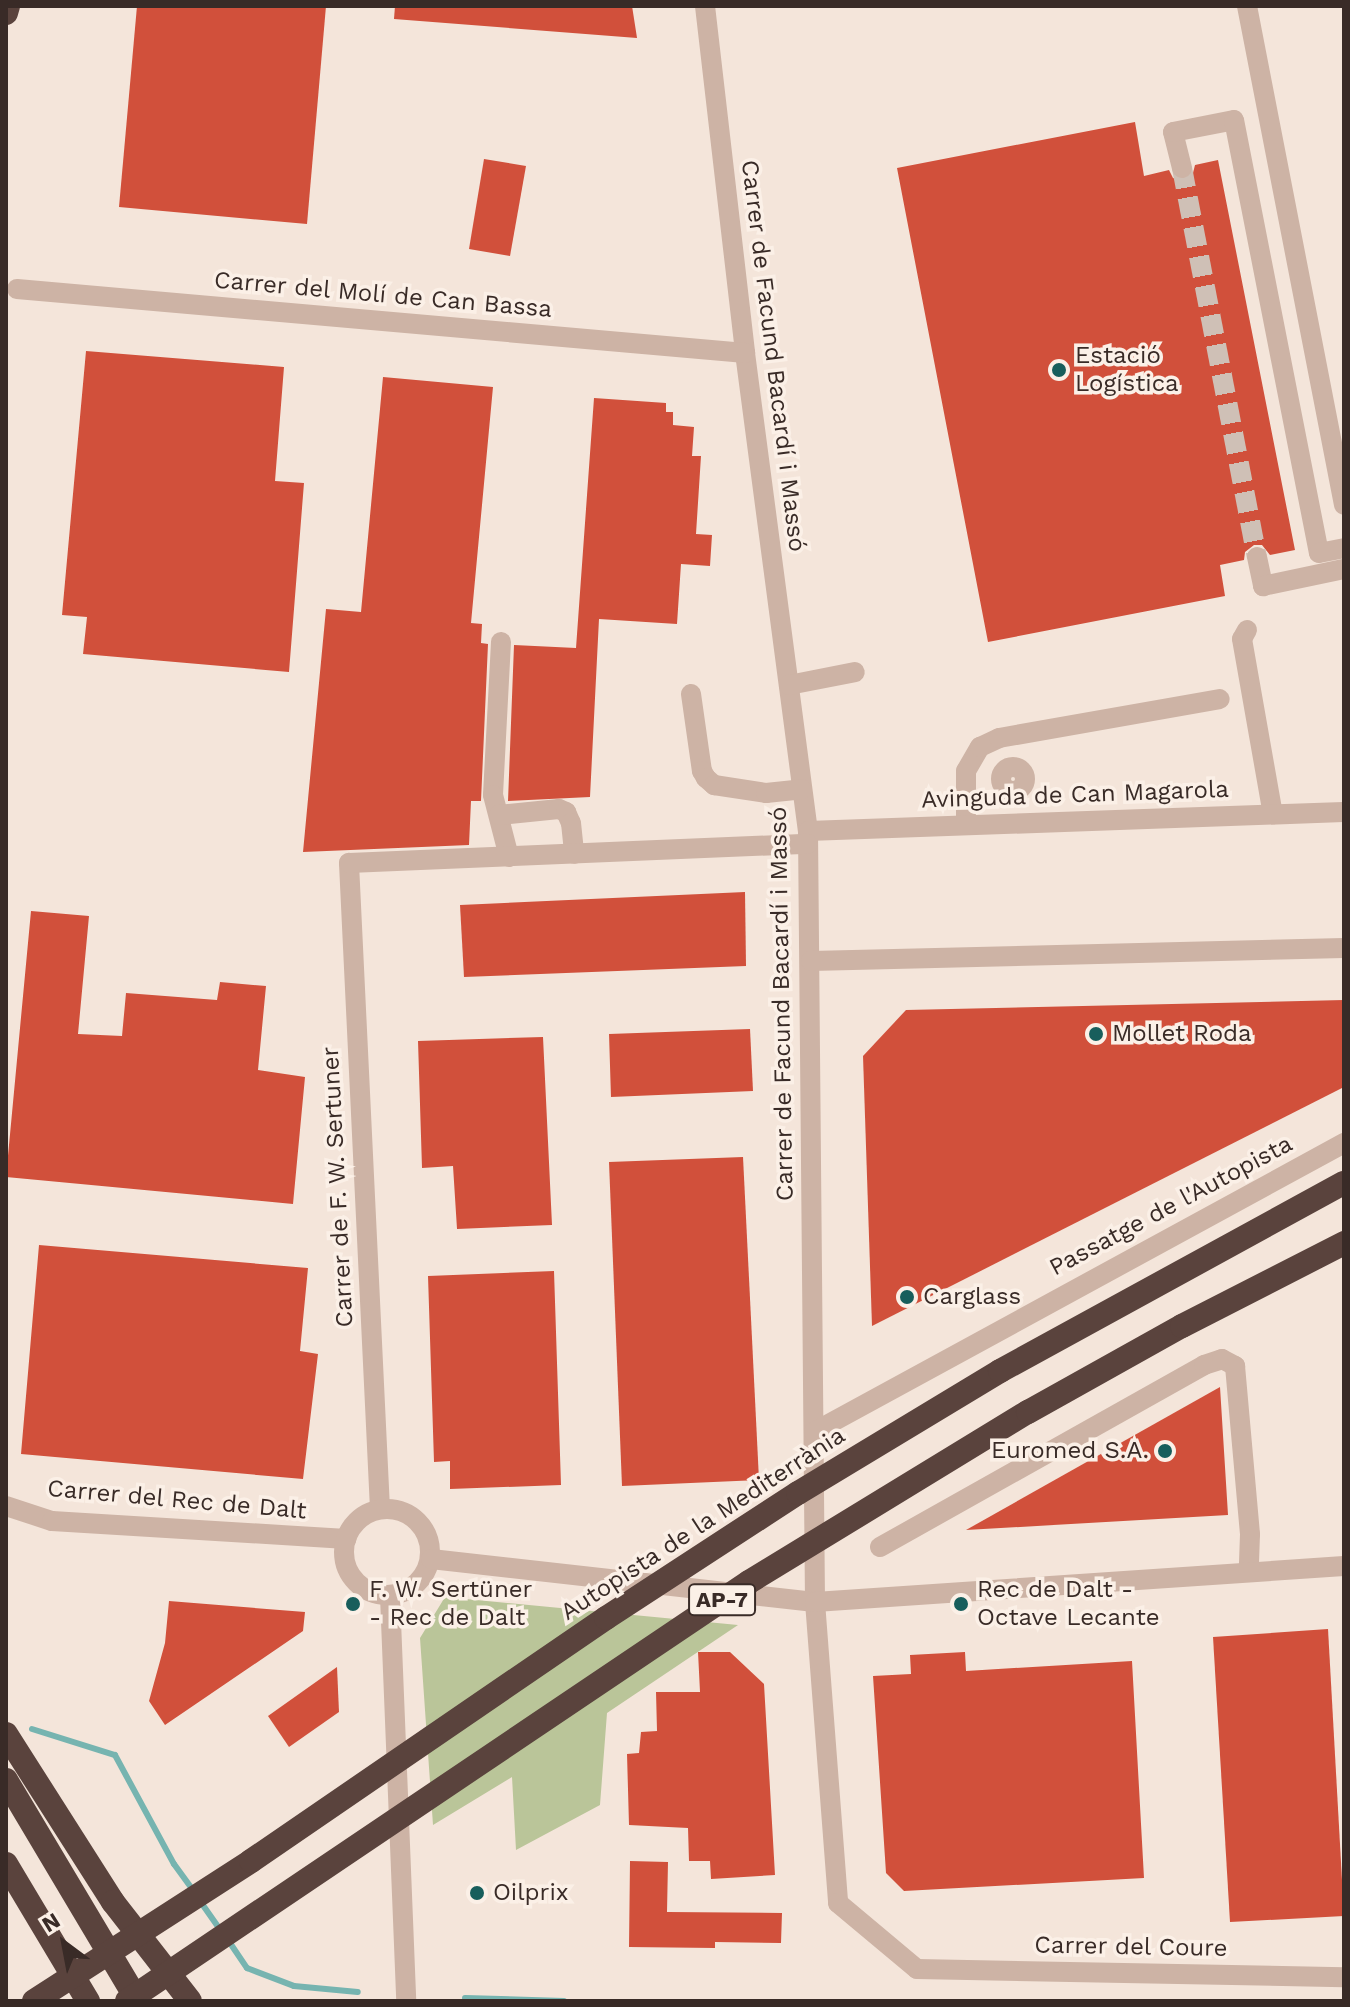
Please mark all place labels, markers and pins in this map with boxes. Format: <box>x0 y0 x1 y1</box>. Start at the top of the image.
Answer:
place label: Estació Logística <box>1075 342 1179 398</box>
marker: Estació Logística <box>1050 361 1068 379</box>
place label: Mollet Roda <box>1112 1020 1252 1048</box>
marker: Mollet Roda <box>1087 1025 1105 1043</box>
place label: Carglass <box>923 1283 1021 1311</box>
marker: Carglass <box>898 1288 916 1306</box>
place label: Euromed S.A. <box>991 1437 1149 1465</box>
marker: Euromed S.A. <box>1156 1442 1174 1460</box>
place label: F. W. Sertüner - Rec de Dalt <box>369 1576 533 1632</box>
place label: Rec de Dalt - Octave Lecante <box>977 1576 1160 1632</box>
marker: F. W. Sertüner - Rec de Dalt <box>344 1595 362 1613</box>
marker: Rec de Dalt - Octave Lecante <box>952 1595 970 1613</box>
place label: Oilprix <box>493 1879 569 1907</box>
marker: Oilprix <box>468 1884 486 1902</box>

